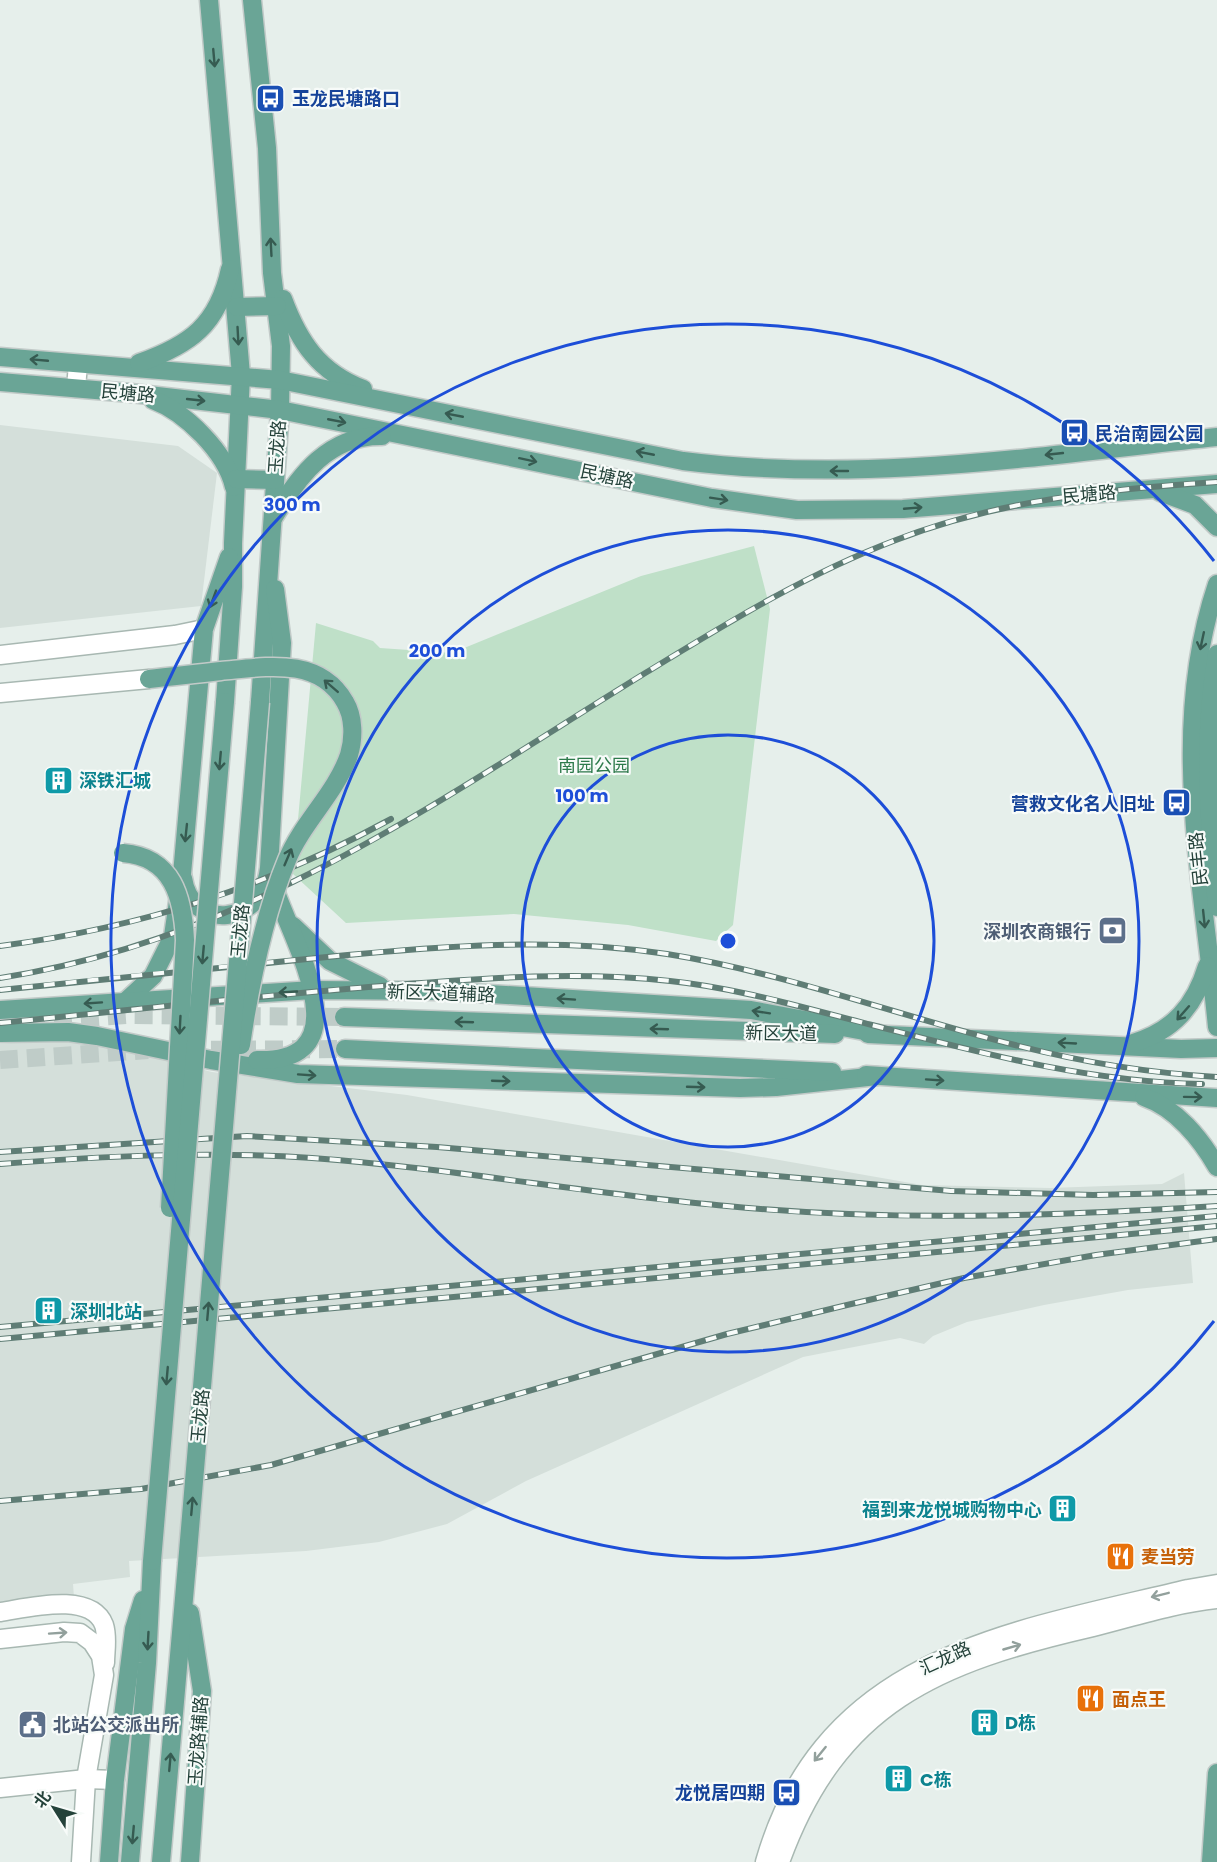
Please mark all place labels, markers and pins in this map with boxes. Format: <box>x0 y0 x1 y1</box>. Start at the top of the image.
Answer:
bus stop icon: 玉龙民塘路口 <box>255 82 287 114</box>
place label: 玉龙民塘路口 <box>292 86 400 111</box>
bus stop icon: 民治南园公园 <box>1058 417 1090 449</box>
place label: 民治南园公园 <box>1095 421 1203 446</box>
building icon: 深铁汇城 <box>42 764 74 796</box>
place label: 深铁汇城 <box>79 768 151 793</box>
bus stop icon: 营救文化名人旧址 <box>1160 787 1192 819</box>
place label: 营救文化名人旧址 <box>1011 791 1155 816</box>
bank icon: 深圳农商银行 <box>1096 915 1128 947</box>
place label: 深圳农商银行 <box>983 919 1091 944</box>
centre of rings <box>718 931 738 951</box>
building icon: 深圳北站 <box>33 1295 65 1327</box>
place label: 深圳北站 <box>70 1299 142 1324</box>
building icon: 福到来龙悦城购物中心 <box>1047 1493 1079 1525</box>
place label: 福到来龙悦城购物中心 <box>862 1497 1042 1522</box>
restaurant icon: 麦当劳 <box>1104 1540 1136 1572</box>
place label: 麦当劳 <box>1141 1544 1195 1569</box>
restaurant icon: 面点王 <box>1075 1683 1107 1715</box>
place label: 面点王 <box>1112 1687 1166 1712</box>
building icon: D栋 <box>968 1706 1000 1738</box>
public building icon: 北站公交派出所 <box>16 1708 48 1740</box>
place label: D栋 <box>1005 1710 1036 1735</box>
place label: 北站公交派出所 <box>53 1712 179 1737</box>
building icon: C栋 <box>883 1763 915 1795</box>
place label: C栋 <box>920 1767 952 1792</box>
bus stop icon: 龙悦居四期 <box>770 1776 802 1808</box>
place label: 龙悦居四期 <box>675 1780 765 1805</box>

